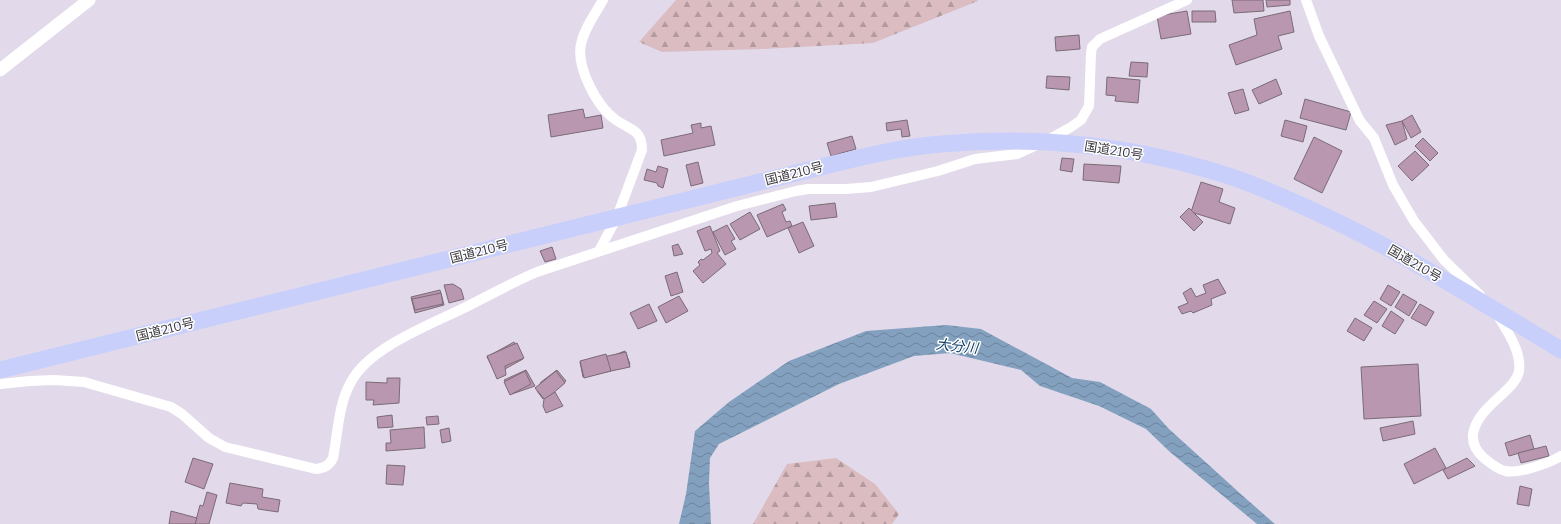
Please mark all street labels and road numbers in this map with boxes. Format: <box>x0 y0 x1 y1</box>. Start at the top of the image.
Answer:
street label: 国道210号 <box>1083 138 1145 163</box>
street label: 国道210号 <box>763 159 825 188</box>
street label: 国道210号 <box>448 237 510 266</box>
street label: 国道210号 <box>1385 242 1444 285</box>
street label: 国道210号 <box>134 315 196 344</box>

